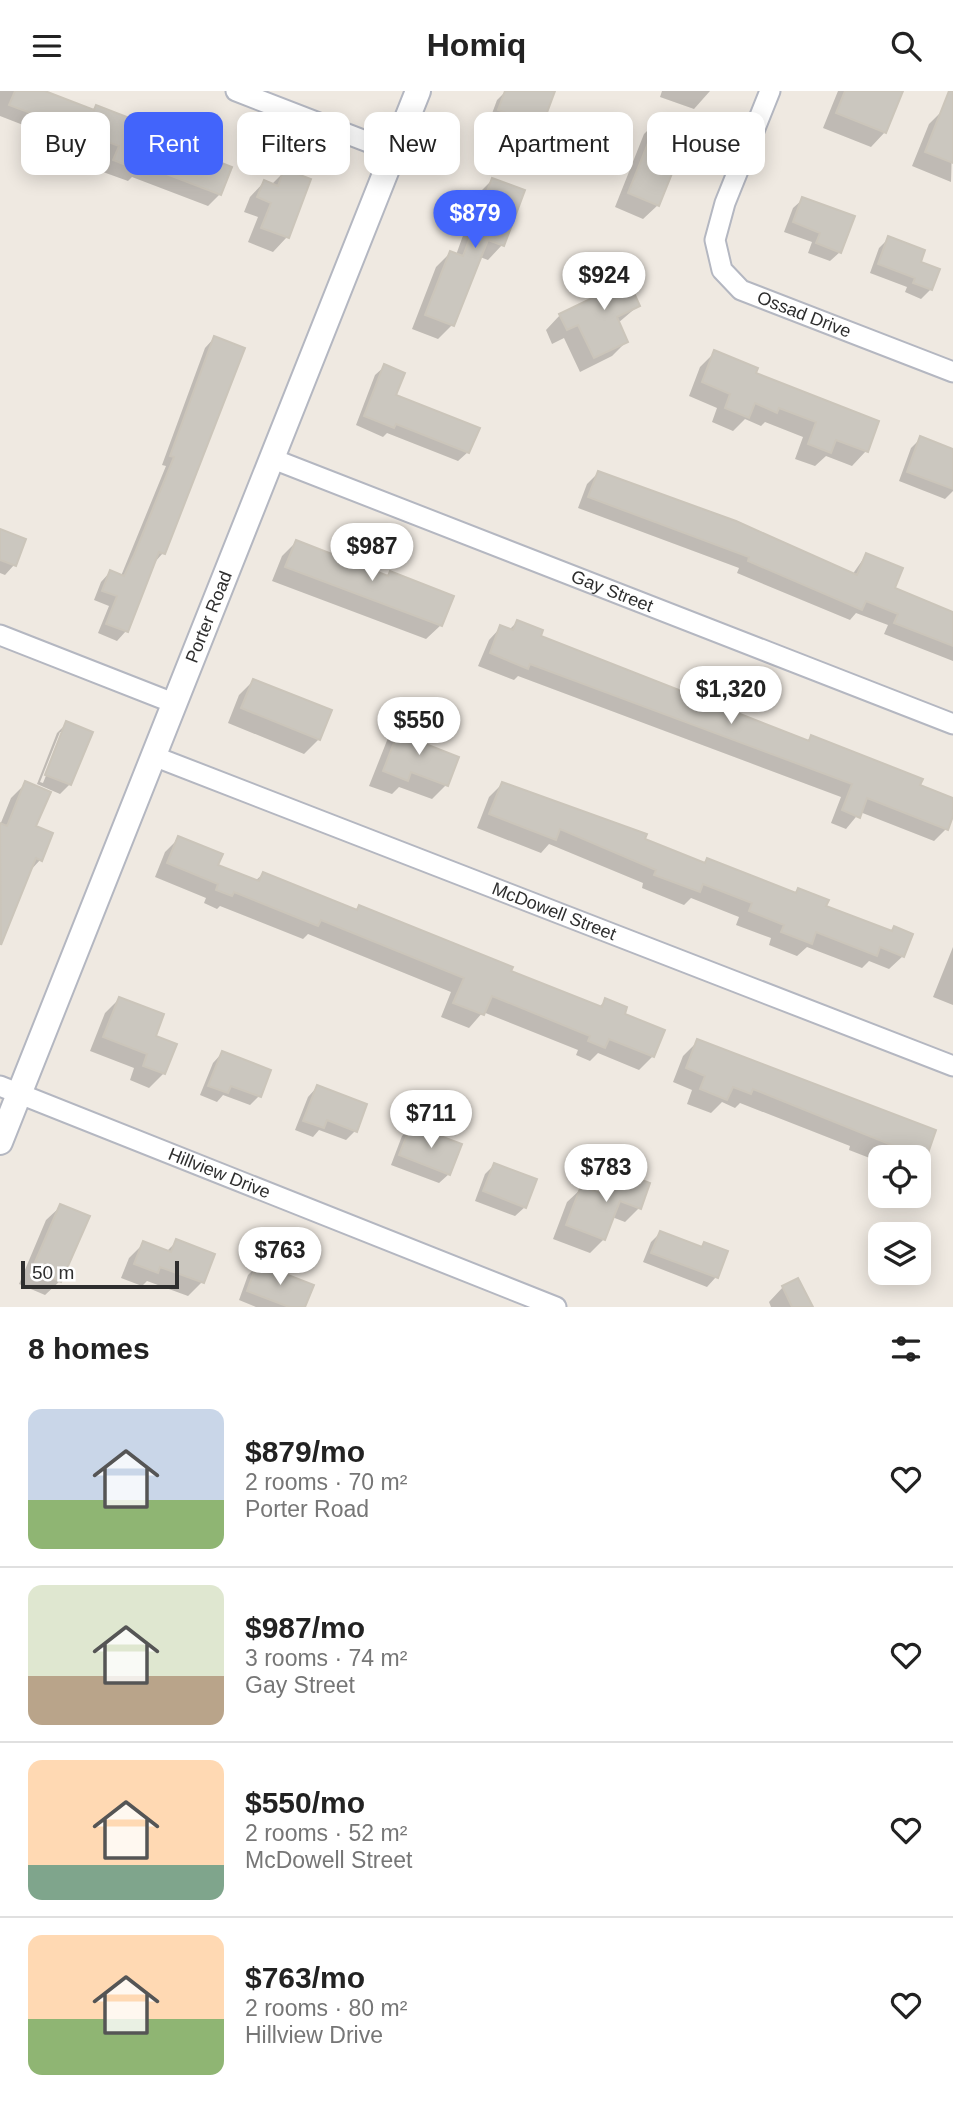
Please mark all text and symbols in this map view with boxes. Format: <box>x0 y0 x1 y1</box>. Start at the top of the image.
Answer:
icon: menu <box>28 27 66 65</box>
text: Homiq <box>427 27 526 63</box>
icon: search <box>887 27 925 65</box>
chip: Buy <box>21 112 110 175</box>
chip: Rent <box>124 112 223 175</box>
chip: Filters <box>237 112 350 175</box>
chip: New <box>364 112 460 175</box>
chip: Apartment <box>474 112 633 175</box>
chip: House <box>647 112 765 175</box>
pin: $879 <box>434 191 516 250</box>
text: $879 <box>449 200 501 226</box>
pin: $924 <box>563 253 645 312</box>
text: $924 <box>578 262 630 288</box>
street label: Ossad Drive <box>754 287 854 342</box>
pin: $987 <box>331 524 413 583</box>
text: $987 <box>346 533 398 559</box>
street label: Gay Street <box>568 566 656 616</box>
street label: Porter Road <box>182 568 236 666</box>
pin: $1,320 <box>674 667 788 726</box>
text: $1,320 <box>696 676 766 702</box>
pin: $550 <box>378 697 460 757</box>
text: $550 <box>393 707 445 733</box>
street label: McDowell Street <box>489 878 619 944</box>
pin: $711 <box>390 1091 472 1150</box>
text: $711 <box>406 1100 456 1126</box>
street label: Hillview Drive <box>165 1144 273 1202</box>
pin: $783 <box>565 1145 647 1204</box>
map controls <box>868 1145 931 1285</box>
button: locate <box>868 1145 931 1208</box>
text: $783 <box>580 1154 632 1180</box>
button: layers <box>868 1222 931 1285</box>
pin: $763 <box>239 1227 321 1287</box>
text: $763 <box>254 1237 306 1263</box>
scale bar <box>21 1258 178 1290</box>
text: 50 m <box>32 1262 74 1283</box>
icon: filters <box>887 1330 925 1368</box>
text: 8 homes <box>28 1332 150 1365</box>
text: $879/mo <box>245 1435 365 1468</box>
icon: home <box>84 1437 168 1521</box>
icon: heart <box>887 1460 925 1498</box>
text: 2 rooms · 70 m² <box>245 1469 407 1495</box>
text: Porter Road <box>245 1496 369 1522</box>
text: $987/mo <box>245 1611 365 1644</box>
icon: home <box>84 1613 168 1697</box>
icon: heart <box>887 1636 925 1674</box>
text: 3 rooms · 74 m² <box>245 1645 407 1671</box>
text: Gay Street <box>245 1672 355 1698</box>
text: $550/mo <box>245 1786 365 1819</box>
icon: home <box>84 1788 168 1872</box>
icon: heart <box>887 1811 925 1849</box>
text: 2 rooms · 52 m² <box>245 1820 407 1846</box>
text: McDowell Street <box>245 1847 412 1873</box>
text: $763/mo <box>245 1961 365 1994</box>
icon: home <box>84 1963 168 2047</box>
icon: heart <box>887 1986 925 2024</box>
text: 2 rooms · 80 m² <box>245 1995 407 2021</box>
text: Hillview Drive <box>245 2022 383 2048</box>

